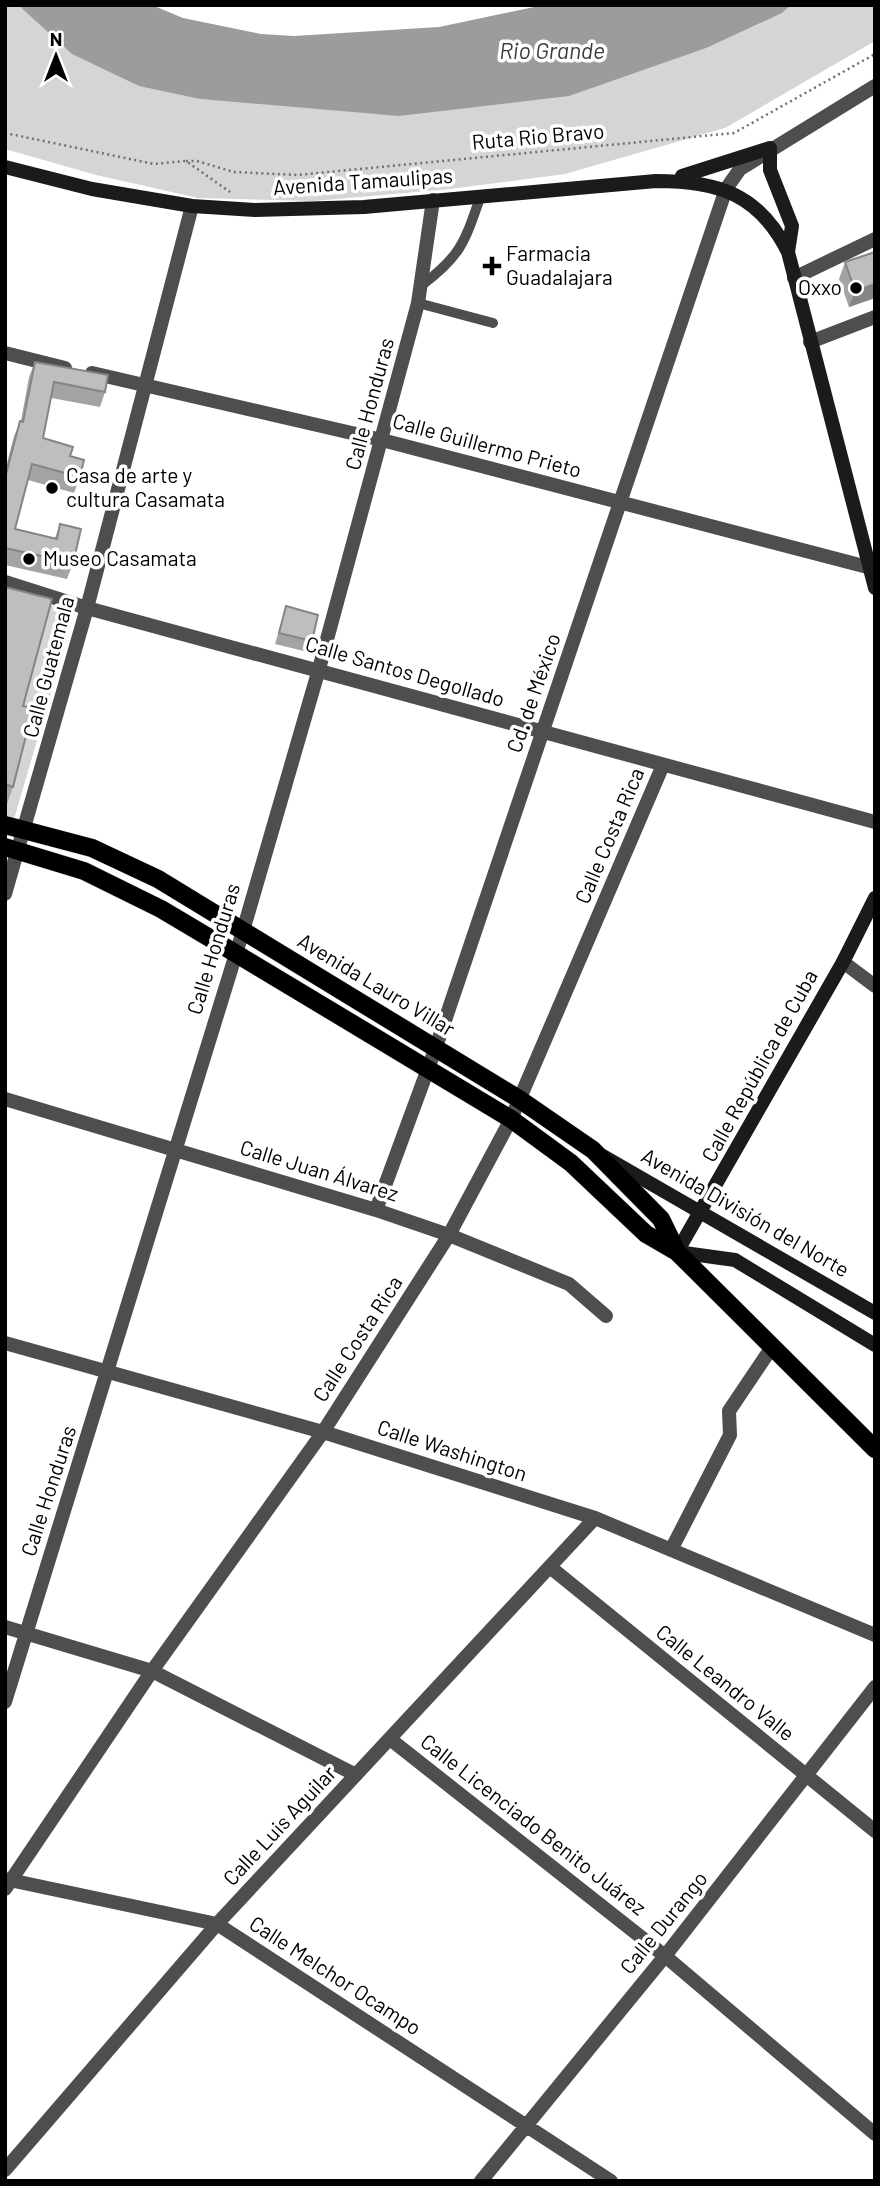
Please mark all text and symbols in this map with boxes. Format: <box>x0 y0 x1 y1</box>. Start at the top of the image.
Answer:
north arrow <box>21 21 91 91</box>
text: N <box>50 27 62 50</box>
water label: Rio Grande <box>499 36 605 64</box>
street label: Ruta Rio Bravo <box>471 117 605 154</box>
street label: Avenida Tamaulipas <box>272 162 454 199</box>
place label: Farmacia Guadalajara <box>506 240 613 289</box>
marker: Farmacia Guadalajara <box>484 258 500 274</box>
place label: Oxxo <box>798 274 842 299</box>
marker: Oxxo <box>848 280 864 296</box>
street label: Calle Honduras <box>339 335 398 472</box>
street label: Calle Guillermo Prieto <box>390 407 585 482</box>
place label: Casa de arte y cultura Casamata <box>66 462 225 511</box>
marker: Casa de arte y cultura Casamata <box>44 480 60 496</box>
place label: Museo Casamata <box>43 545 197 570</box>
marker: Museo Casamata <box>21 551 37 567</box>
street label: Calle Guatemala <box>17 593 78 740</box>
street label: Cd. de México <box>500 629 565 756</box>
street label: Calle Santos Degollado <box>303 630 508 711</box>
street label: Calle Costa Rica <box>569 764 648 907</box>
street label: Calle Honduras <box>181 880 244 1017</box>
street label: Avenida Lauro Villar <box>294 927 460 1041</box>
street label: Calle República de Cuba <box>695 965 822 1166</box>
street label: Calle Juan Álvarez <box>237 1134 402 1206</box>
street label: Avenida División del Norte <box>637 1142 854 1281</box>
street label: Calle Costa Rica <box>307 1271 407 1406</box>
street label: Calle Washington <box>374 1414 530 1486</box>
street label: Calle Honduras <box>15 1422 80 1559</box>
street label: Calle Leandro Valle <box>652 1618 800 1745</box>
street label: Calle Licenciado Benito Juárez <box>416 1728 652 1920</box>
street label: Calle Luis Aguilar <box>217 1760 341 1890</box>
street label: Calle Durango <box>614 1866 712 1978</box>
street label: Calle Melchor Ocampo <box>245 1910 426 2040</box>

